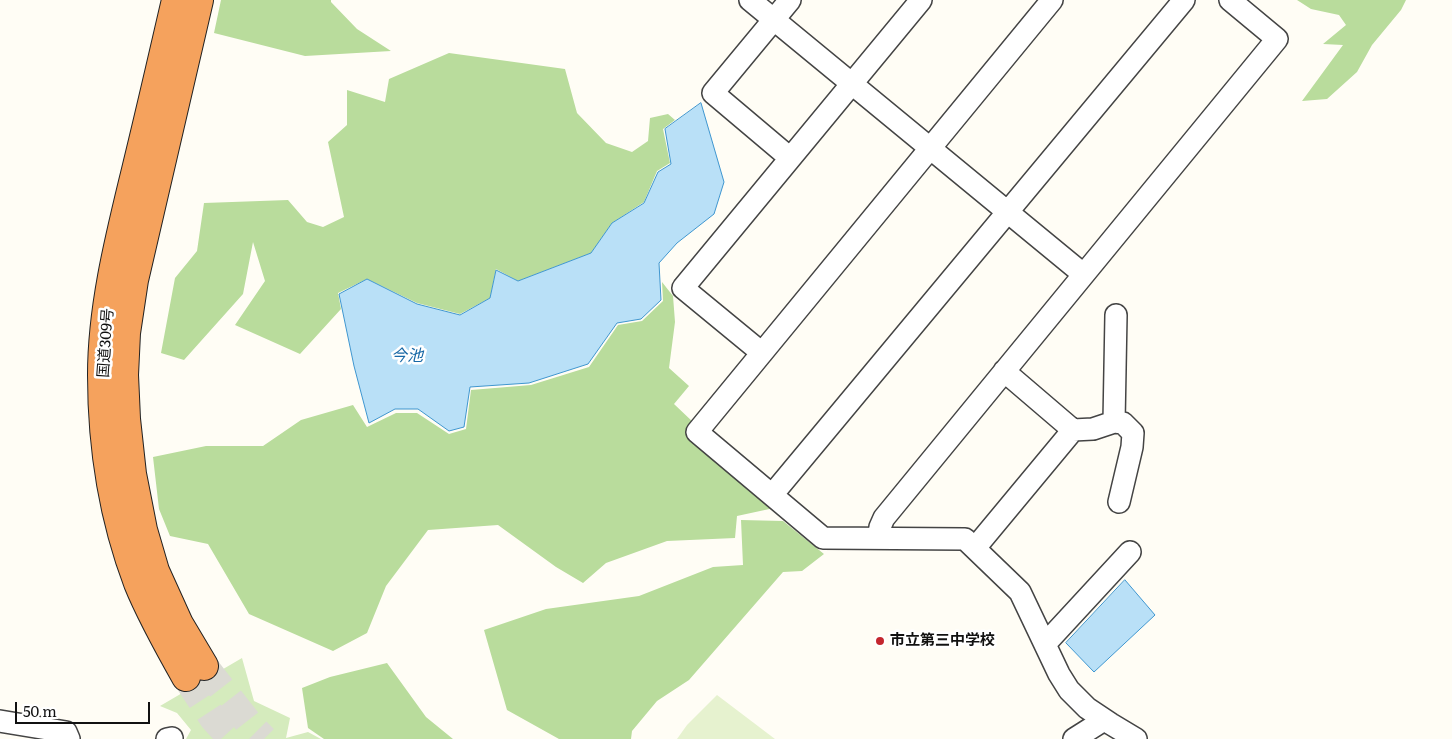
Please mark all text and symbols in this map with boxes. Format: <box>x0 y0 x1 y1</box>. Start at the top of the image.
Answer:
street label: 国道309号 <box>95 308 117 378</box>
water label: 今池 <box>391 346 423 366</box>
place label: 市立第三中学校 <box>890 632 995 650</box>
marker: 市立第三中学校 <box>874 635 886 647</box>
scale bar <box>18 692 152 724</box>
text: 50 m <box>23 699 57 722</box>

